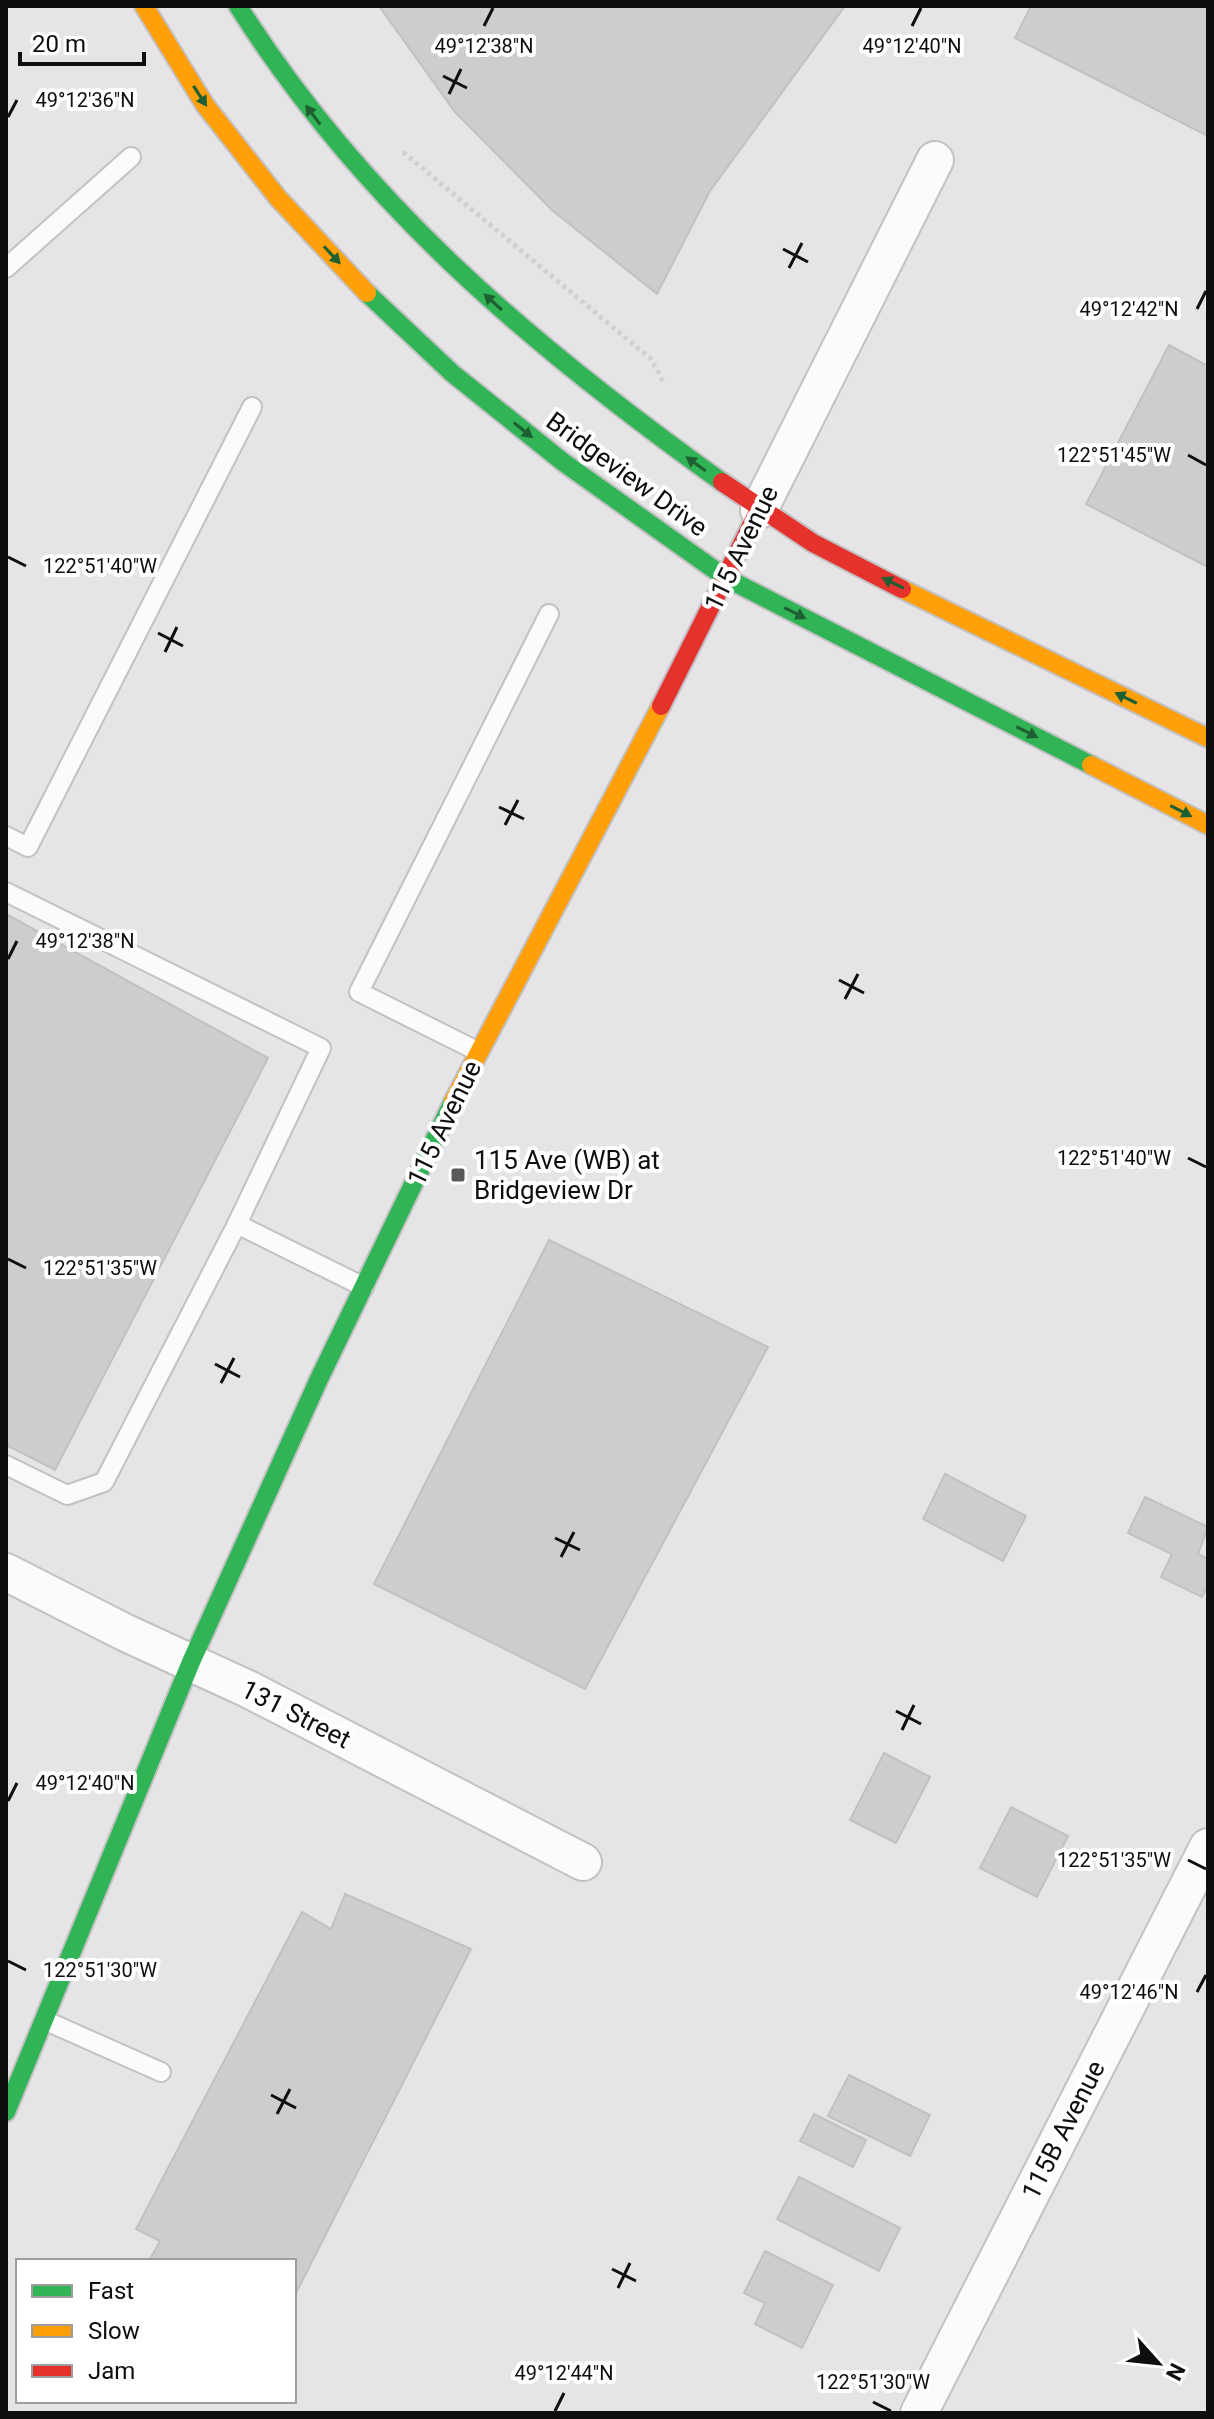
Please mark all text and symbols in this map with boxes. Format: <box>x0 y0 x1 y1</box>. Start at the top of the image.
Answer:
scale bar <box>20 16 144 66</box>
text: 20 m <box>32 30 86 58</box>
text: 49°12'38"N <box>434 34 534 58</box>
text: 49°12'40"N <box>862 34 962 58</box>
one-way arrow <box>192 85 207 107</box>
text: 49°12'36"N <box>35 88 135 112</box>
one-way arrow <box>306 105 322 125</box>
one-way arrow <box>322 245 340 264</box>
one-way arrow <box>483 294 502 312</box>
text: 49°12'42"N <box>1079 297 1179 321</box>
street label: Bridgeview Drive <box>541 406 713 542</box>
one-way arrow <box>513 421 533 438</box>
text: 122°51'45"W <box>1057 443 1171 467</box>
one-way arrow <box>685 456 707 472</box>
street label: 115 Avenue <box>698 481 784 615</box>
text: 122°51'40"W <box>43 554 157 578</box>
one-way arrow <box>881 577 904 590</box>
one-way arrow <box>784 607 807 620</box>
one-way arrow <box>1114 691 1138 705</box>
one-way arrow <box>1015 725 1038 739</box>
one-way arrow <box>1169 804 1192 817</box>
text: 49°12'38"N <box>35 929 135 953</box>
street label: 115 Avenue <box>401 1056 487 1190</box>
place label: 115 Ave (WB) at Bridgeview Dr <box>474 1145 660 1205</box>
text: 122°51'40"W <box>1057 1146 1171 1170</box>
marker: 115 Ave (WB) at Bridgeview Dr <box>449 1166 467 1184</box>
text: 122°51'35"W <box>43 1256 157 1280</box>
street label: 131 Street <box>236 1674 356 1754</box>
text: 49°12'40"N <box>35 1771 135 1795</box>
text: 122°51'35"W <box>1057 1848 1171 1872</box>
text: 122°51'30"W <box>43 1958 157 1982</box>
text: 49°12'46"N <box>1079 1980 1179 2004</box>
street label: 115B Avenue <box>1015 2056 1111 2204</box>
legend <box>16 2259 296 2403</box>
text: Fast <box>88 2277 134 2305</box>
text: Slow <box>88 2317 140 2345</box>
north arrow <box>1118 2323 1198 2403</box>
text: Jam <box>88 2357 135 2385</box>
text: N <box>1161 2359 1190 2384</box>
text: 49°12'44"N <box>514 2361 614 2385</box>
text: 122°51'30"W <box>816 2370 930 2394</box>

